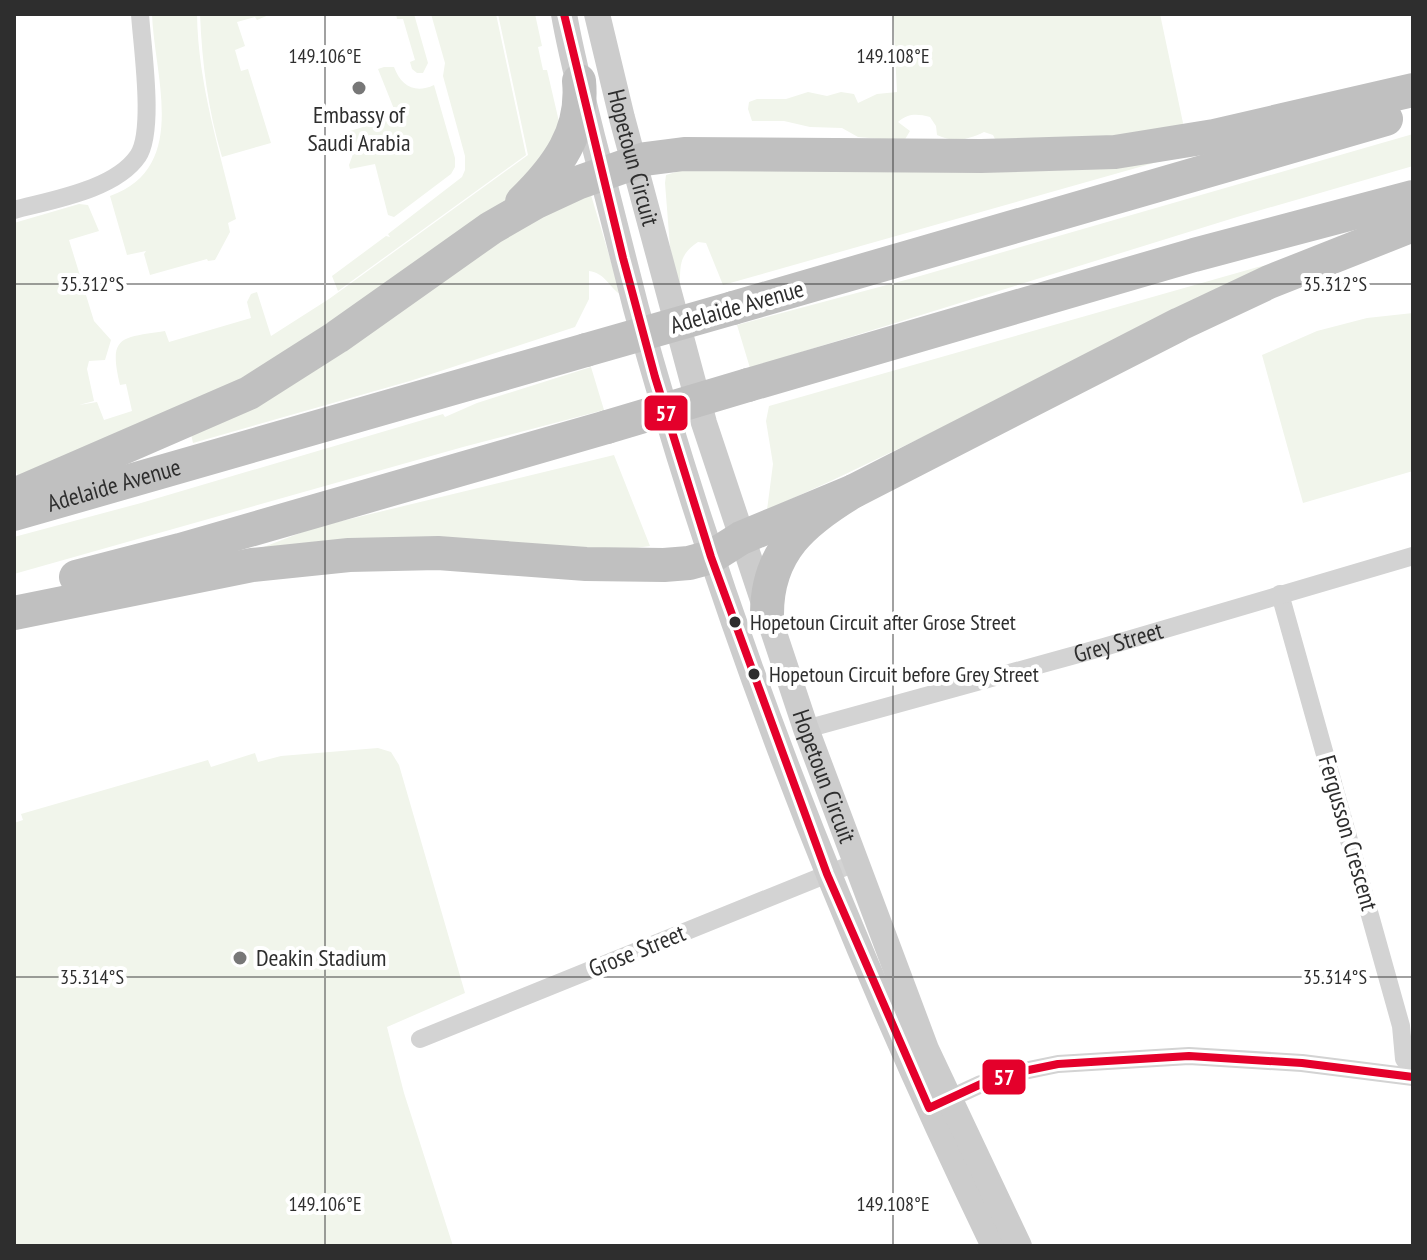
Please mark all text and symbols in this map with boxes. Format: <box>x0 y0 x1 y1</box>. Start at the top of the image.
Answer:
text: 149.106°E <box>289 43 361 69</box>
text: 149.108°E <box>857 43 929 69</box>
marker: Embassy of Saudi Arabia <box>350 79 368 97</box>
street label: Hopetoun Circuit <box>601 86 666 230</box>
place label: Embassy of Saudi Arabia <box>307 99 411 158</box>
text: 35.312°S <box>60 271 124 297</box>
text: 35.312°S <box>1303 271 1367 297</box>
street label: Adelaide Avenue <box>667 273 807 340</box>
line badge: 57 <box>643 394 689 432</box>
text: 57 <box>655 399 677 427</box>
street label: Adelaide Avenue <box>43 451 184 519</box>
place label: Hopetoun Circuit after Grose Street <box>750 608 1016 636</box>
marker: Hopetoun Circuit after Grose Street <box>727 614 743 630</box>
street label: Grey Street <box>1070 614 1167 670</box>
place label: Hopetoun Circuit before Grey Street <box>769 660 1039 688</box>
marker: Hopetoun Circuit before Grey Street <box>746 666 762 682</box>
street label: Hopetoun Circuit <box>786 706 863 848</box>
street label: Fergusson Crescent <box>1312 752 1386 914</box>
street label: Grose Street <box>584 917 690 984</box>
place label: Deakin Stadium <box>256 942 386 973</box>
marker: Deakin Stadium <box>231 949 249 967</box>
text: 35.314°S <box>60 964 124 990</box>
text: 35.314°S <box>1303 964 1367 990</box>
line badge: 57 <box>981 1058 1027 1096</box>
text: 57 <box>993 1063 1015 1091</box>
text: 149.106°E <box>289 1191 361 1217</box>
text: 149.108°E <box>857 1191 929 1217</box>

